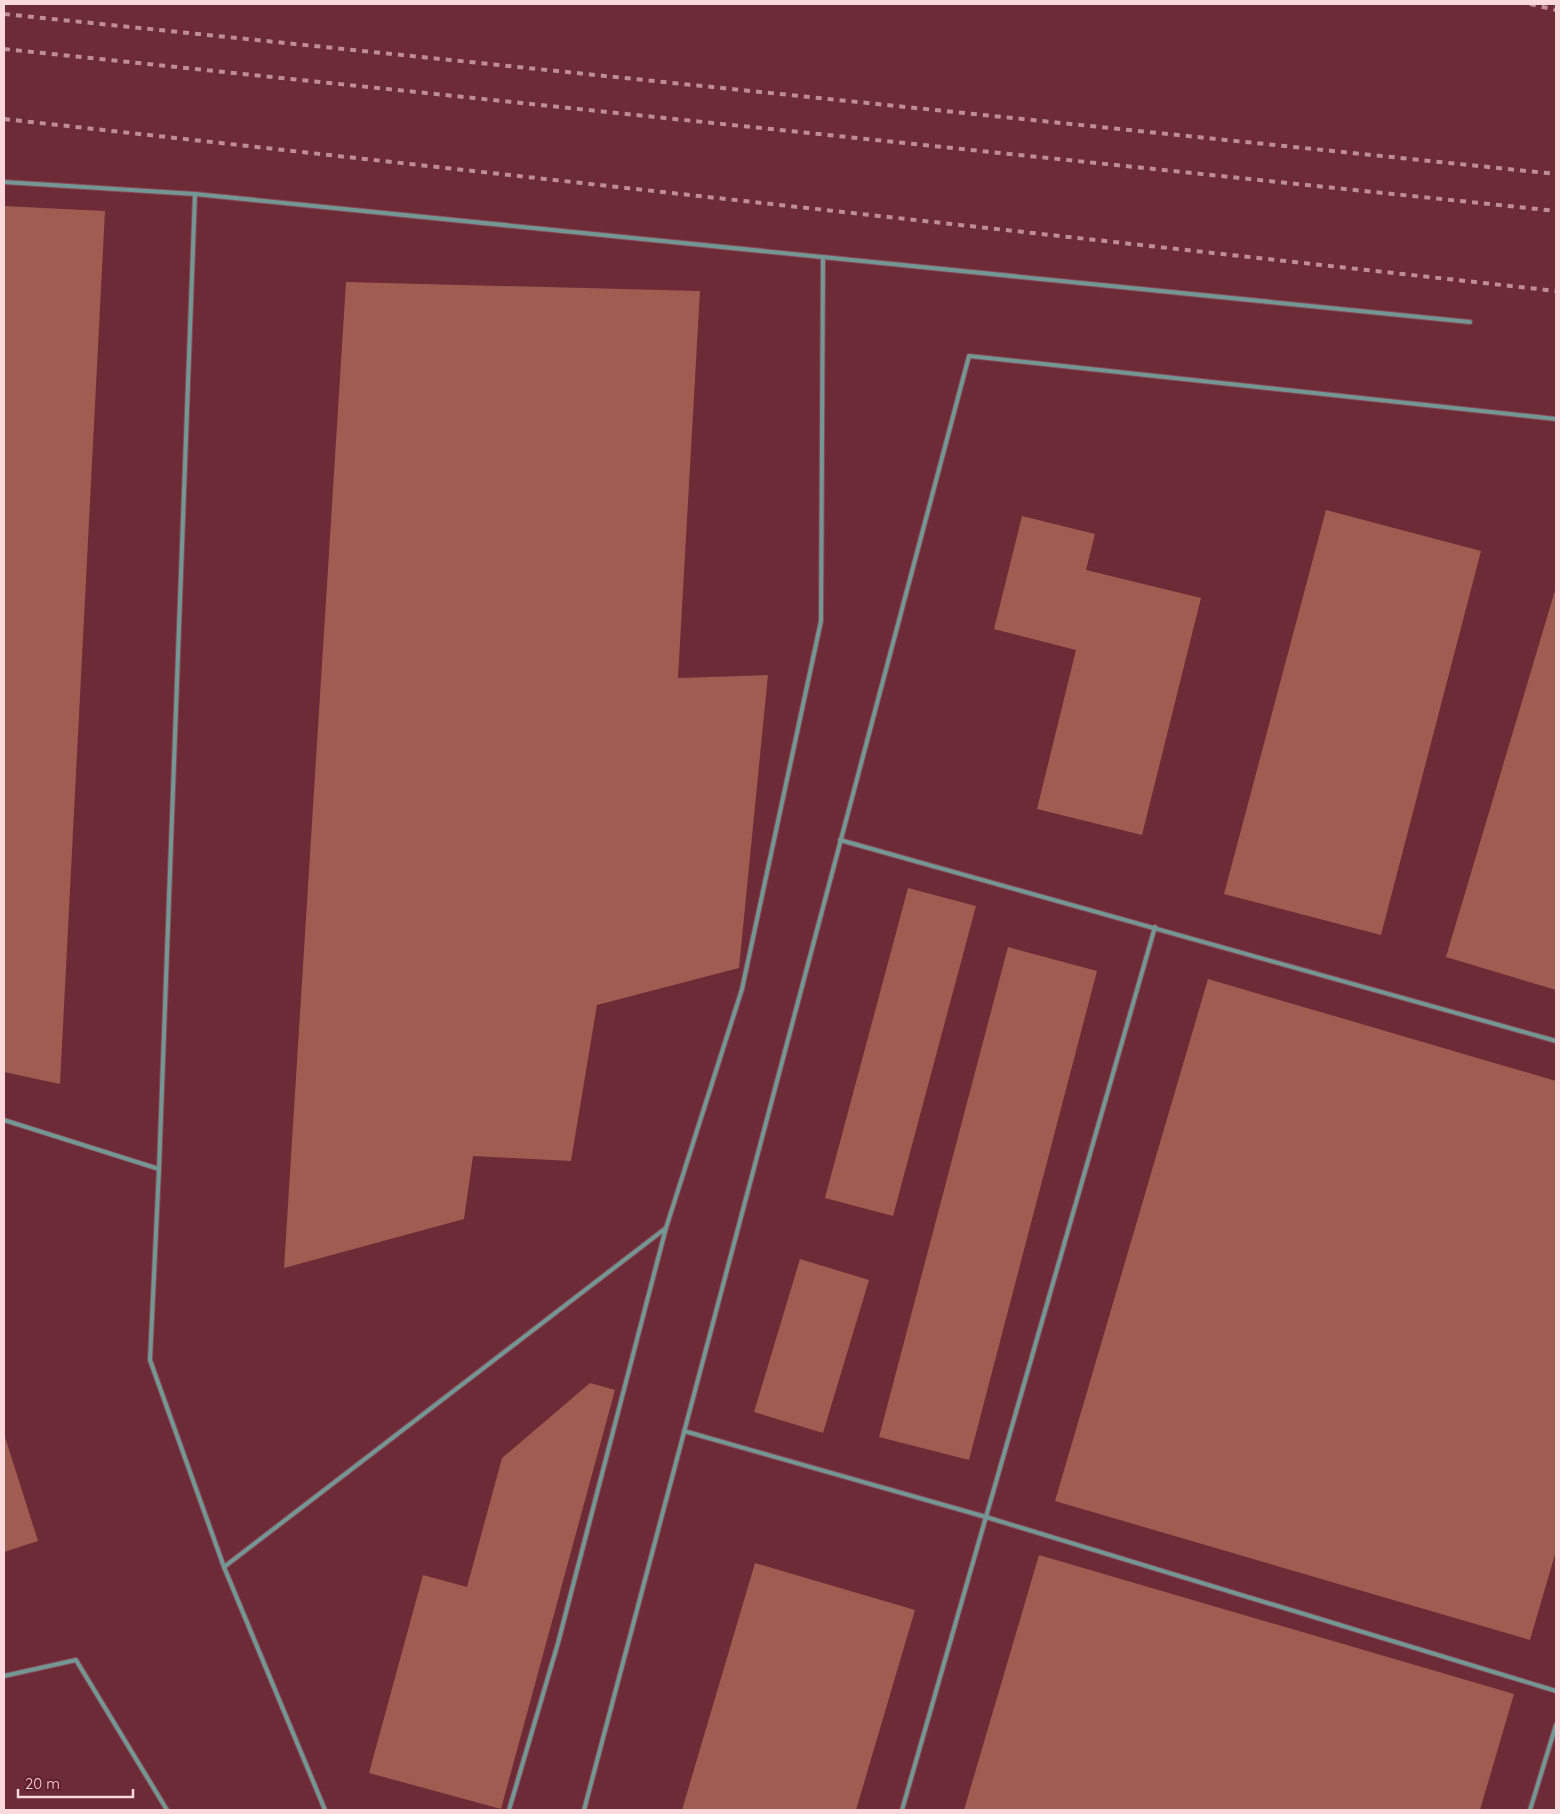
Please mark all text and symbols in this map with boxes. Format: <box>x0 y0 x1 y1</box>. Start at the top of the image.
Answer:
scale bar <box>18 1766 132 1798</box>
text: 20 m <box>25 1774 60 1793</box>

